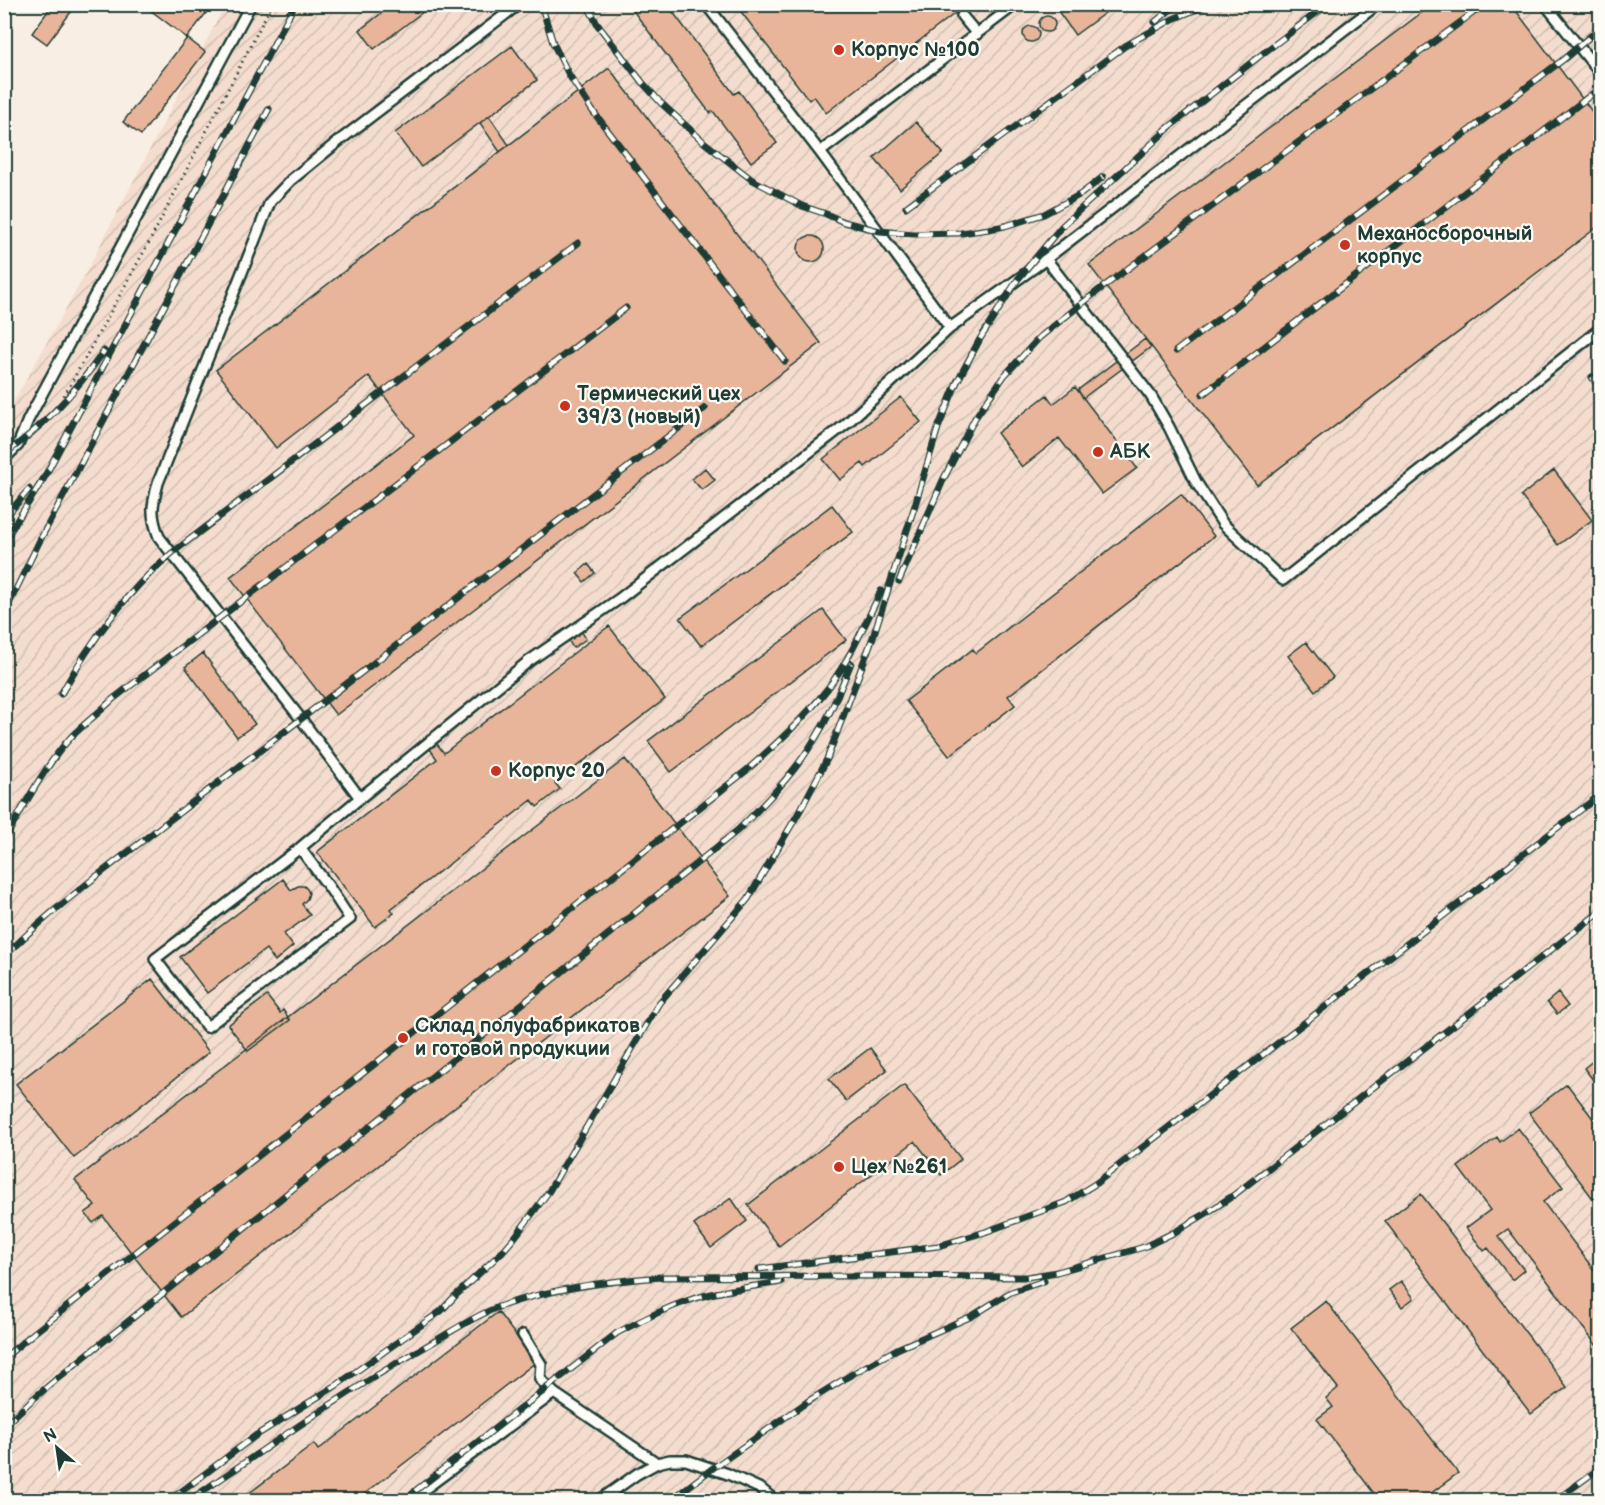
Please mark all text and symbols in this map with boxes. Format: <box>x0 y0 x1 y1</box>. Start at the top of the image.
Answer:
place label: Корпус №100 <box>851 38 980 62</box>
marker: Корпус №100 <box>832 43 846 57</box>
place label: Механосборочный корпус <box>1357 222 1532 269</box>
marker: Механосборочный корпус <box>1338 238 1352 252</box>
place label: Термический цех 39/3 (новый) <box>577 382 740 429</box>
marker: Термический цех 39/3 (новый) <box>558 399 572 413</box>
place label: АБК <box>1109 440 1151 464</box>
marker: АБК <box>1091 445 1105 459</box>
place label: Корпус 20 <box>508 759 605 783</box>
marker: Корпус 20 <box>489 764 503 778</box>
place label: Склад полуфабрикатов и готовой продукции <box>415 1014 640 1061</box>
marker: Склад полуфабрикатов и готовой продукции <box>396 1031 410 1045</box>
place label: Цех №261 <box>851 1155 947 1179</box>
marker: Цех №261 <box>832 1160 846 1174</box>
north arrow <box>27 1418 87 1478</box>
text: N <box>41 1425 60 1447</box>

